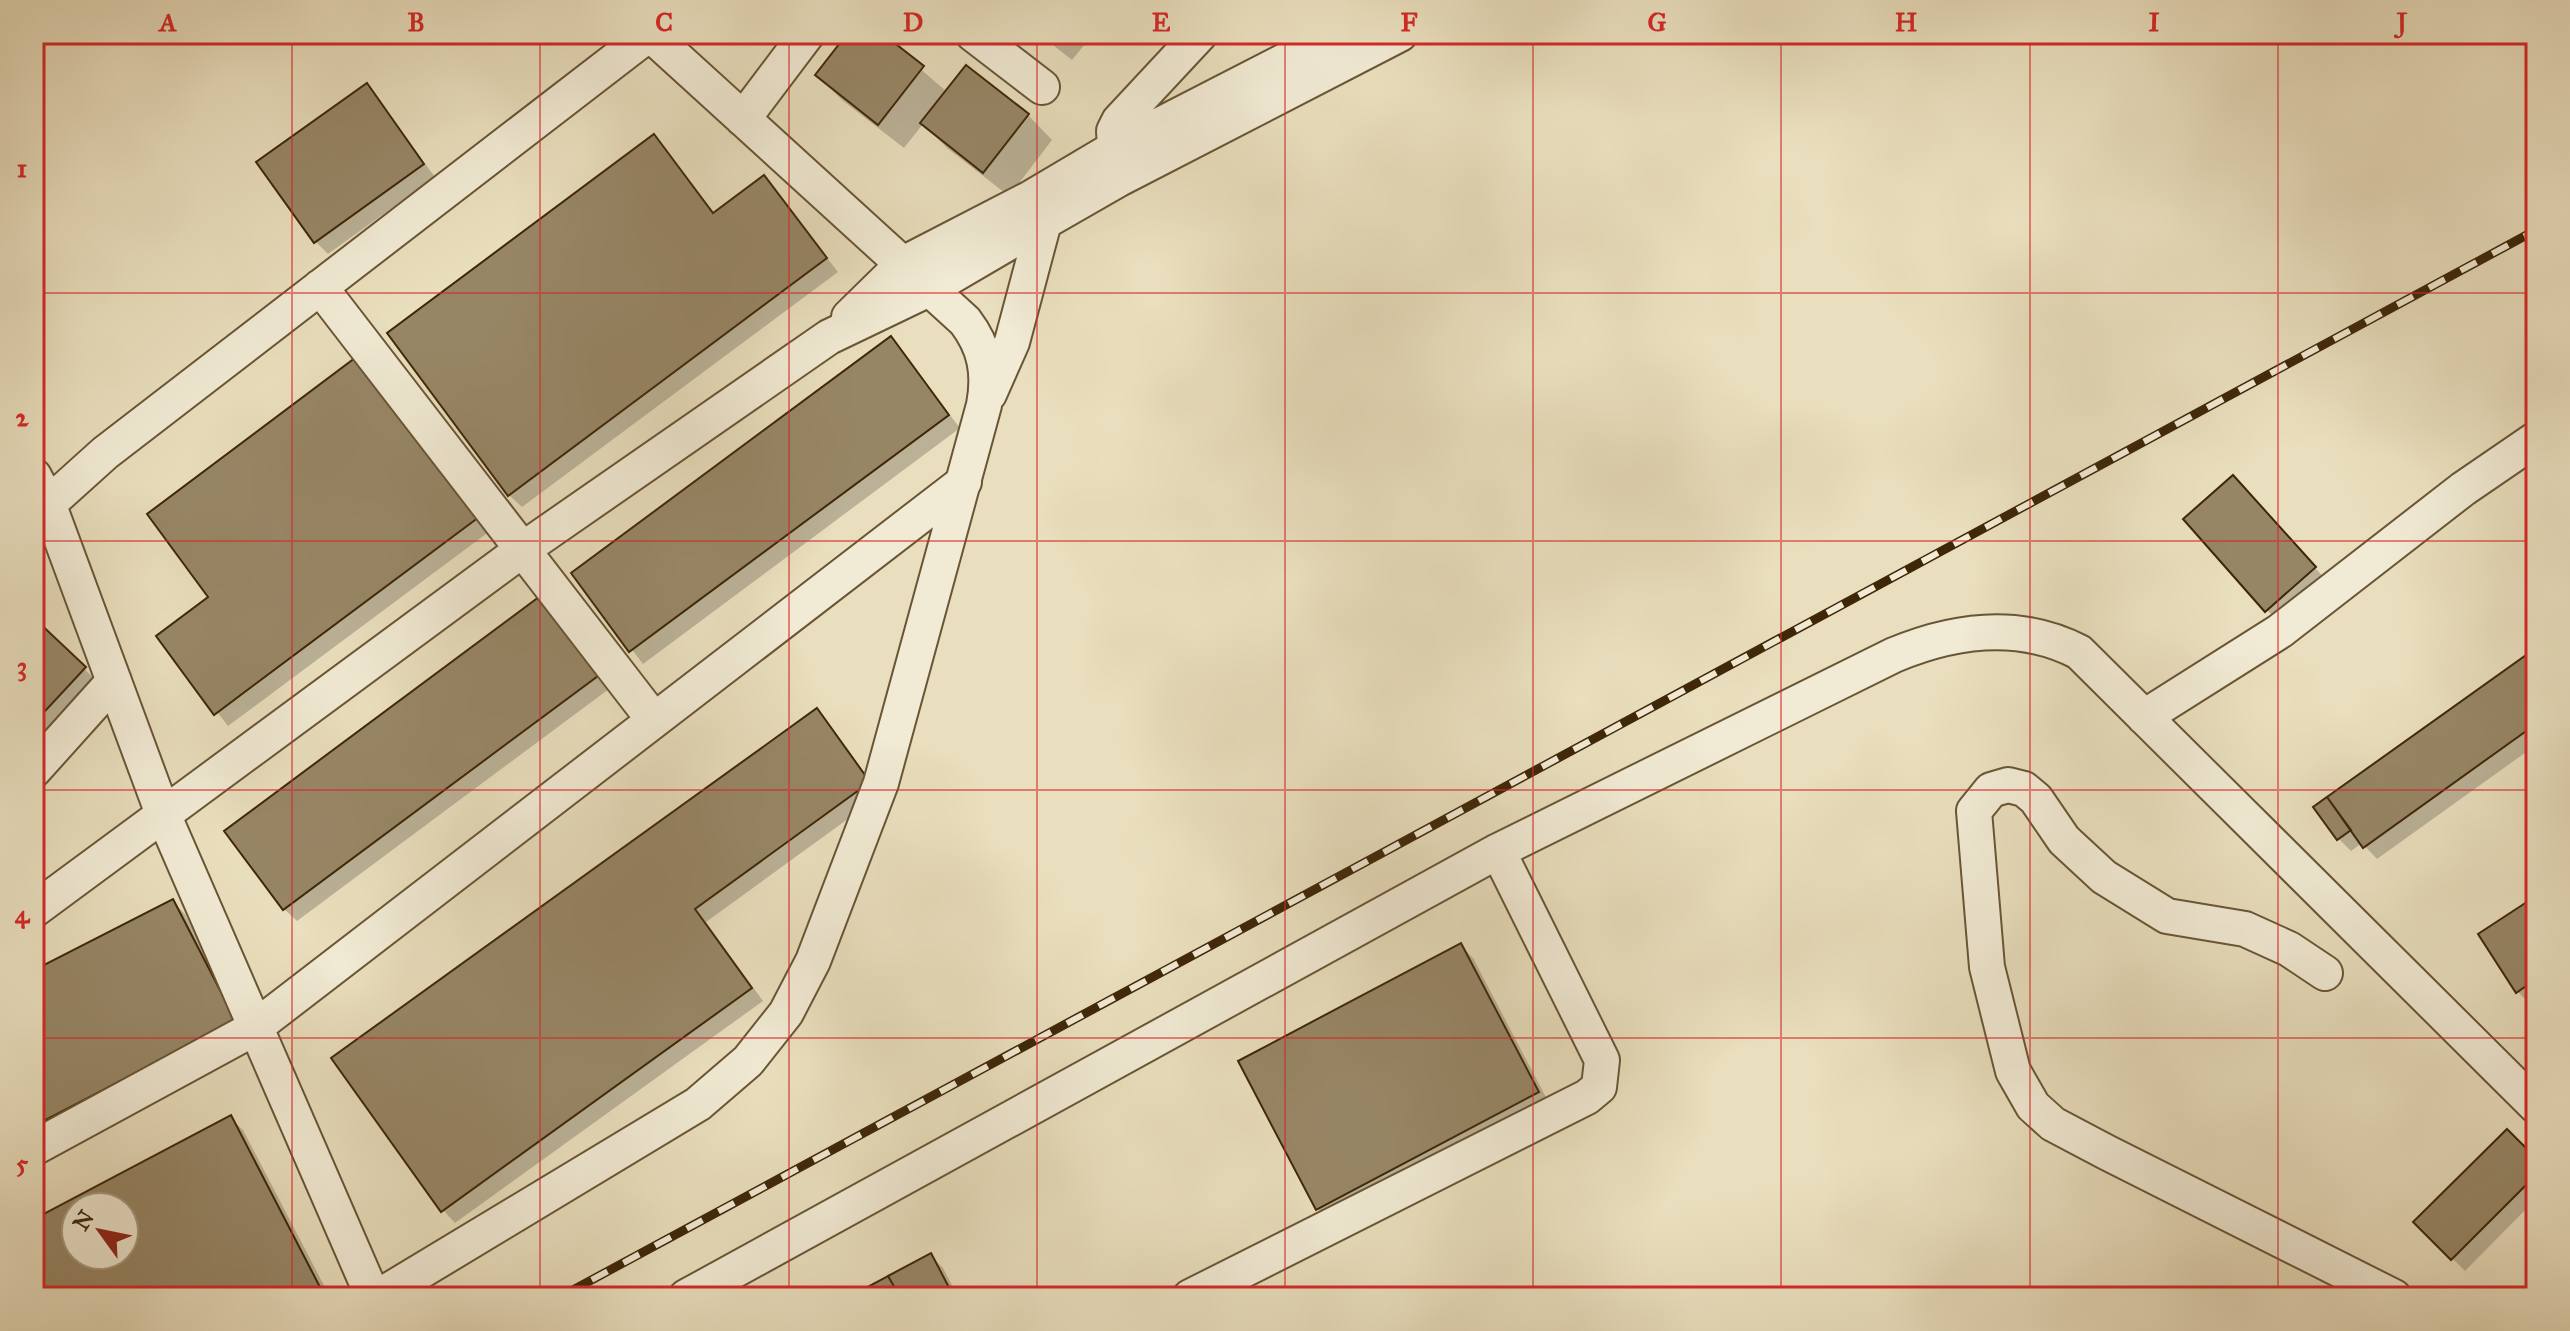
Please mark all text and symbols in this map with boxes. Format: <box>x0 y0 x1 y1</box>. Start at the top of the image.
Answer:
text: A <box>157 6 177 38</box>
text: B <box>407 6 425 38</box>
text: C <box>655 6 673 38</box>
text: D <box>903 6 923 38</box>
text: E <box>1152 6 1171 38</box>
text: F <box>1401 6 1418 38</box>
text: G <box>1647 6 1667 38</box>
text: H <box>1895 6 1918 38</box>
text: I <box>2148 6 2160 38</box>
text: J <box>2394 6 2408 39</box>
text: 1 <box>17 152 27 184</box>
text: 2 <box>16 401 30 433</box>
text: 3 <box>17 650 27 682</box>
text: 4 <box>15 898 31 930</box>
text: 5 <box>16 1147 29 1179</box>
north arrow <box>60 1191 140 1271</box>
text: N <box>67 1205 100 1236</box>

